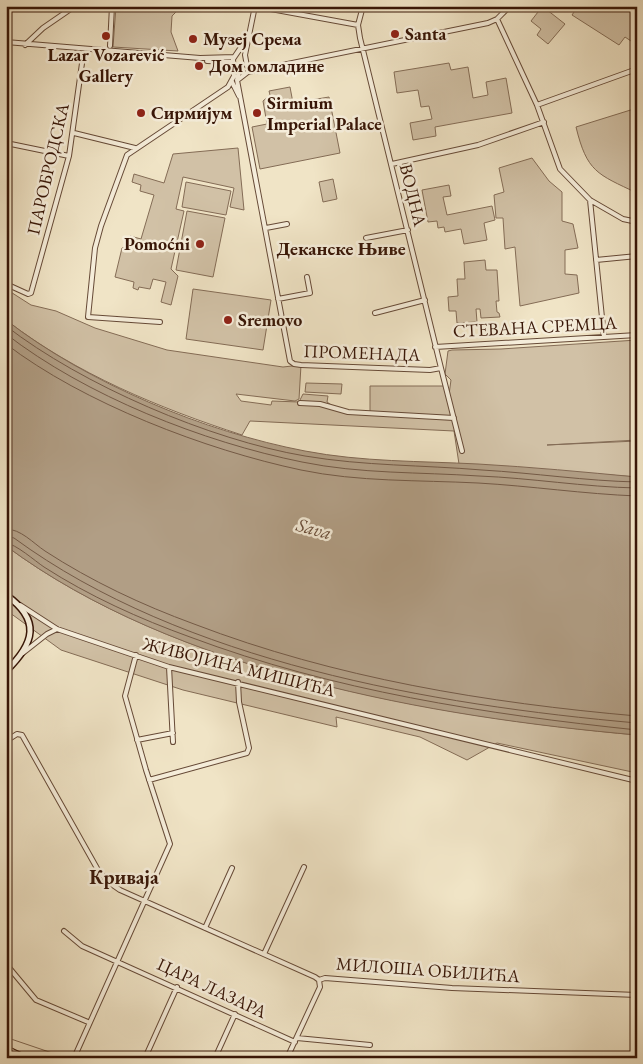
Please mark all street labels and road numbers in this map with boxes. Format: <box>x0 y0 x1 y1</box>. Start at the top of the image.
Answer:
street label: ПАРОБРОДСКА <box>21 100 74 237</box>
street label: ВОДНА <box>395 161 432 229</box>
street label: СТЕВАНА СРЕМЦА <box>452 311 618 342</box>
street label: ПРОМЕНАДА <box>303 339 421 366</box>
street label: ЖИВОЈИНА МИШИЋА <box>140 631 338 702</box>
street label: ЦАРА ЛАЗАРА <box>154 952 271 1023</box>
street label: МИЛОША ОБИЛИЋА <box>335 952 521 987</box>

